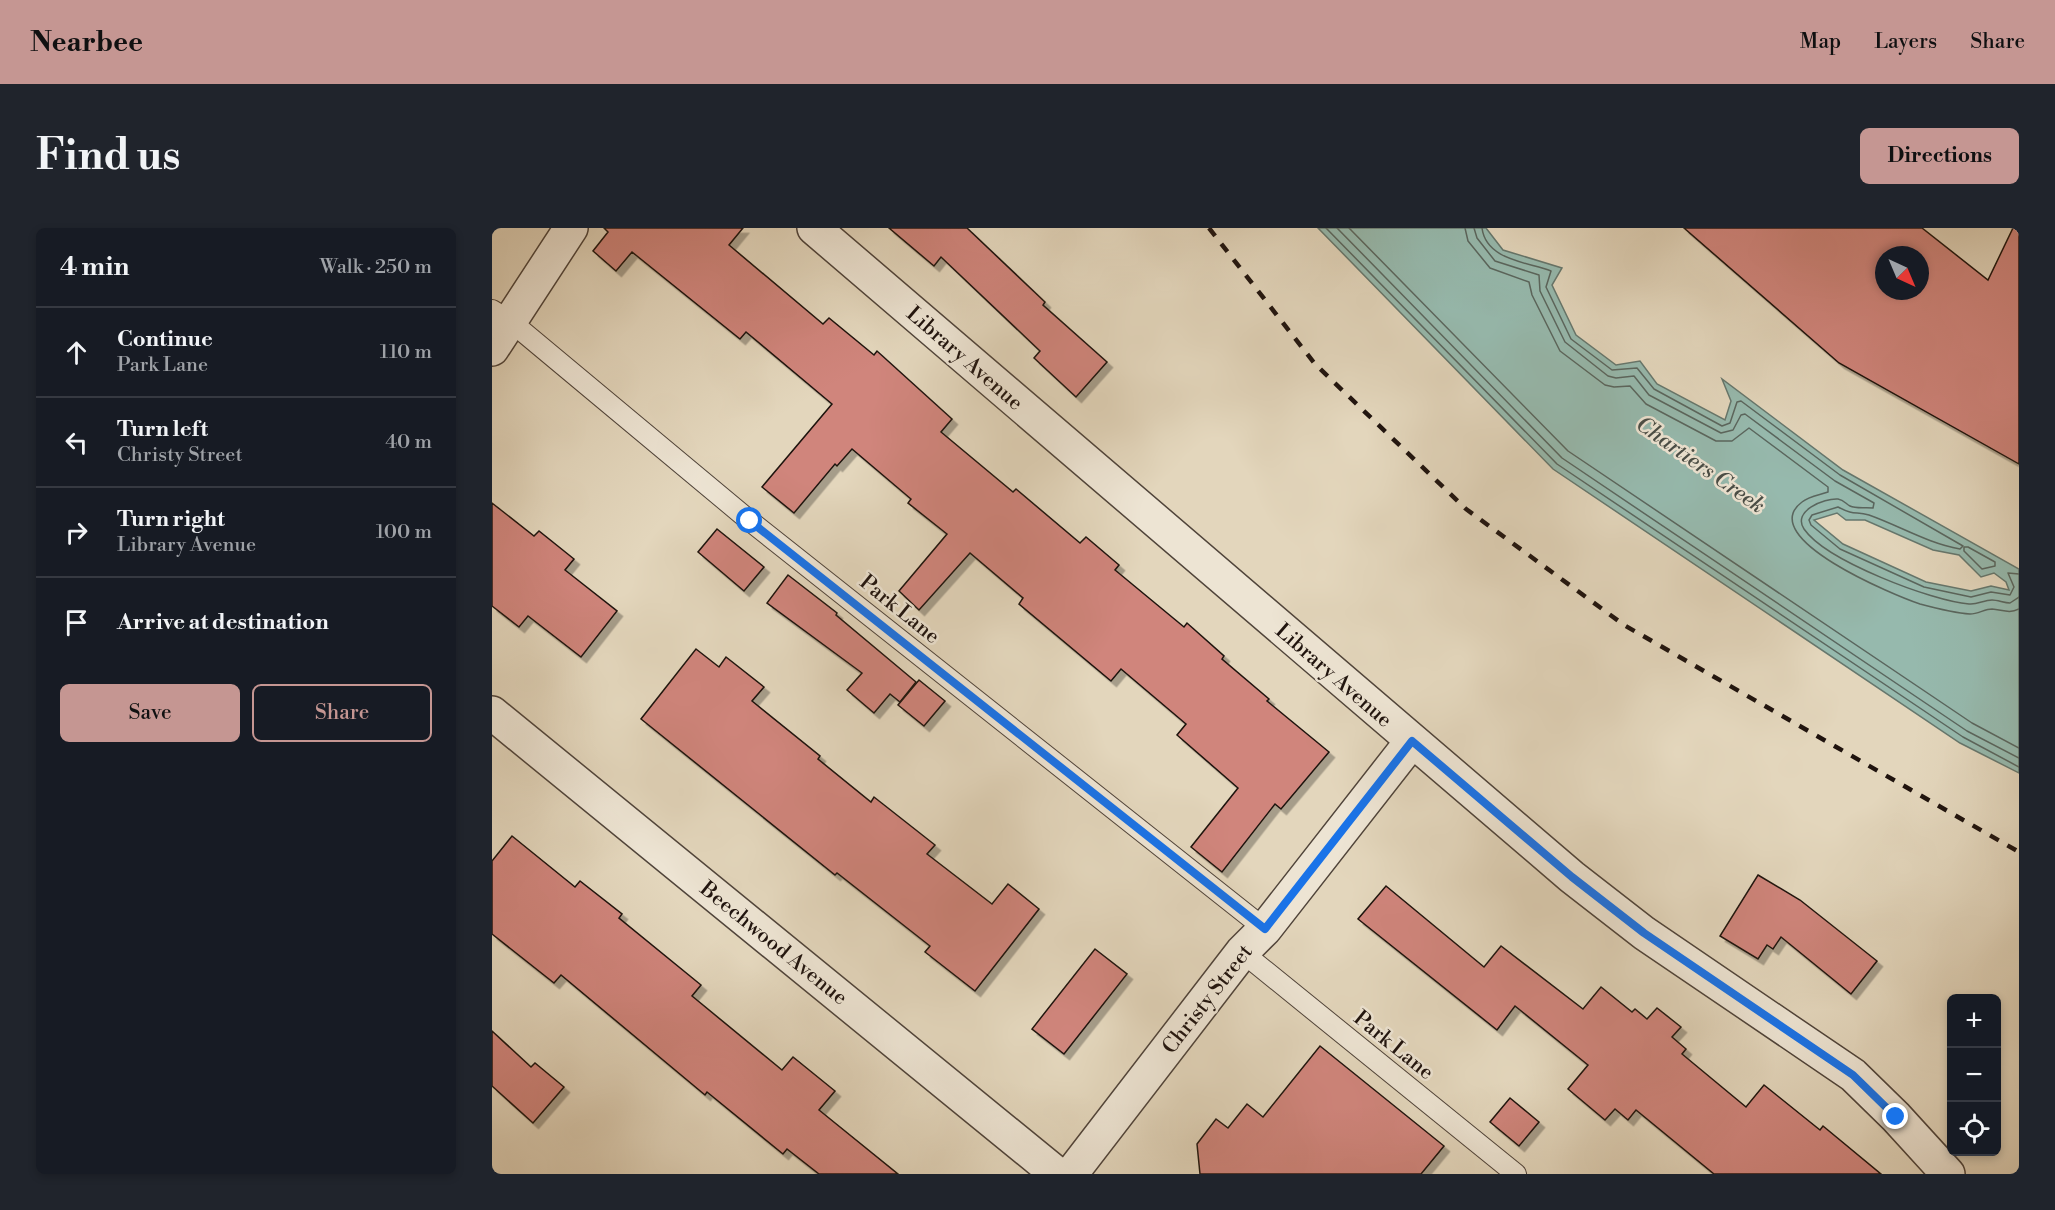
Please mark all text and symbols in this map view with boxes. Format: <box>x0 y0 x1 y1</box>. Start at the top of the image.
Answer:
text: Nearbee <box>30 25 143 60</box>
text: Map <box>1800 29 1841 55</box>
text: Layers <box>1874 29 1937 55</box>
text: Share <box>1970 29 2025 55</box>
button: Directions <box>1860 128 2019 184</box>
text: Find us <box>36 130 180 183</box>
north arrow <box>1875 246 1929 300</box>
text: 4 min <box>60 251 130 283</box>
text: Walk · 250 m <box>320 255 432 280</box>
street label: Library Avenue <box>901 301 1028 416</box>
text: Continue <box>117 326 213 353</box>
icon: ahead <box>60 336 93 369</box>
text: 110 m <box>380 340 432 365</box>
text: Park Lane <box>117 353 208 378</box>
water label: Chartiers Creek <box>1630 411 1770 520</box>
text: Turn left <box>117 416 208 443</box>
icon: left <box>60 426 93 459</box>
text: 40 m <box>385 430 432 455</box>
text: Christy Street <box>117 443 242 468</box>
text: Turn right <box>117 506 225 533</box>
route start <box>736 507 762 533</box>
icon: right <box>60 516 93 549</box>
text: 100 m <box>376 520 432 545</box>
text: Library Avenue <box>117 533 256 558</box>
street label: Park Lane <box>854 570 945 650</box>
icon: arrive <box>60 606 93 639</box>
text: Arrive at destination <box>117 609 329 636</box>
street label: Library Avenue <box>1270 618 1397 733</box>
button: Save <box>60 684 240 742</box>
button: Share <box>252 684 432 742</box>
street label: Beechwood Avenue <box>694 876 852 1011</box>
street label: Christy Street <box>1157 939 1259 1060</box>
map controls <box>1947 994 2001 1156</box>
button: + <box>1947 994 2001 1048</box>
street label: Park Lane <box>1348 1006 1439 1086</box>
button: − <box>1947 1048 2001 1102</box>
button: locate <box>1947 1102 2001 1156</box>
route end <box>1882 1103 1908 1129</box>

